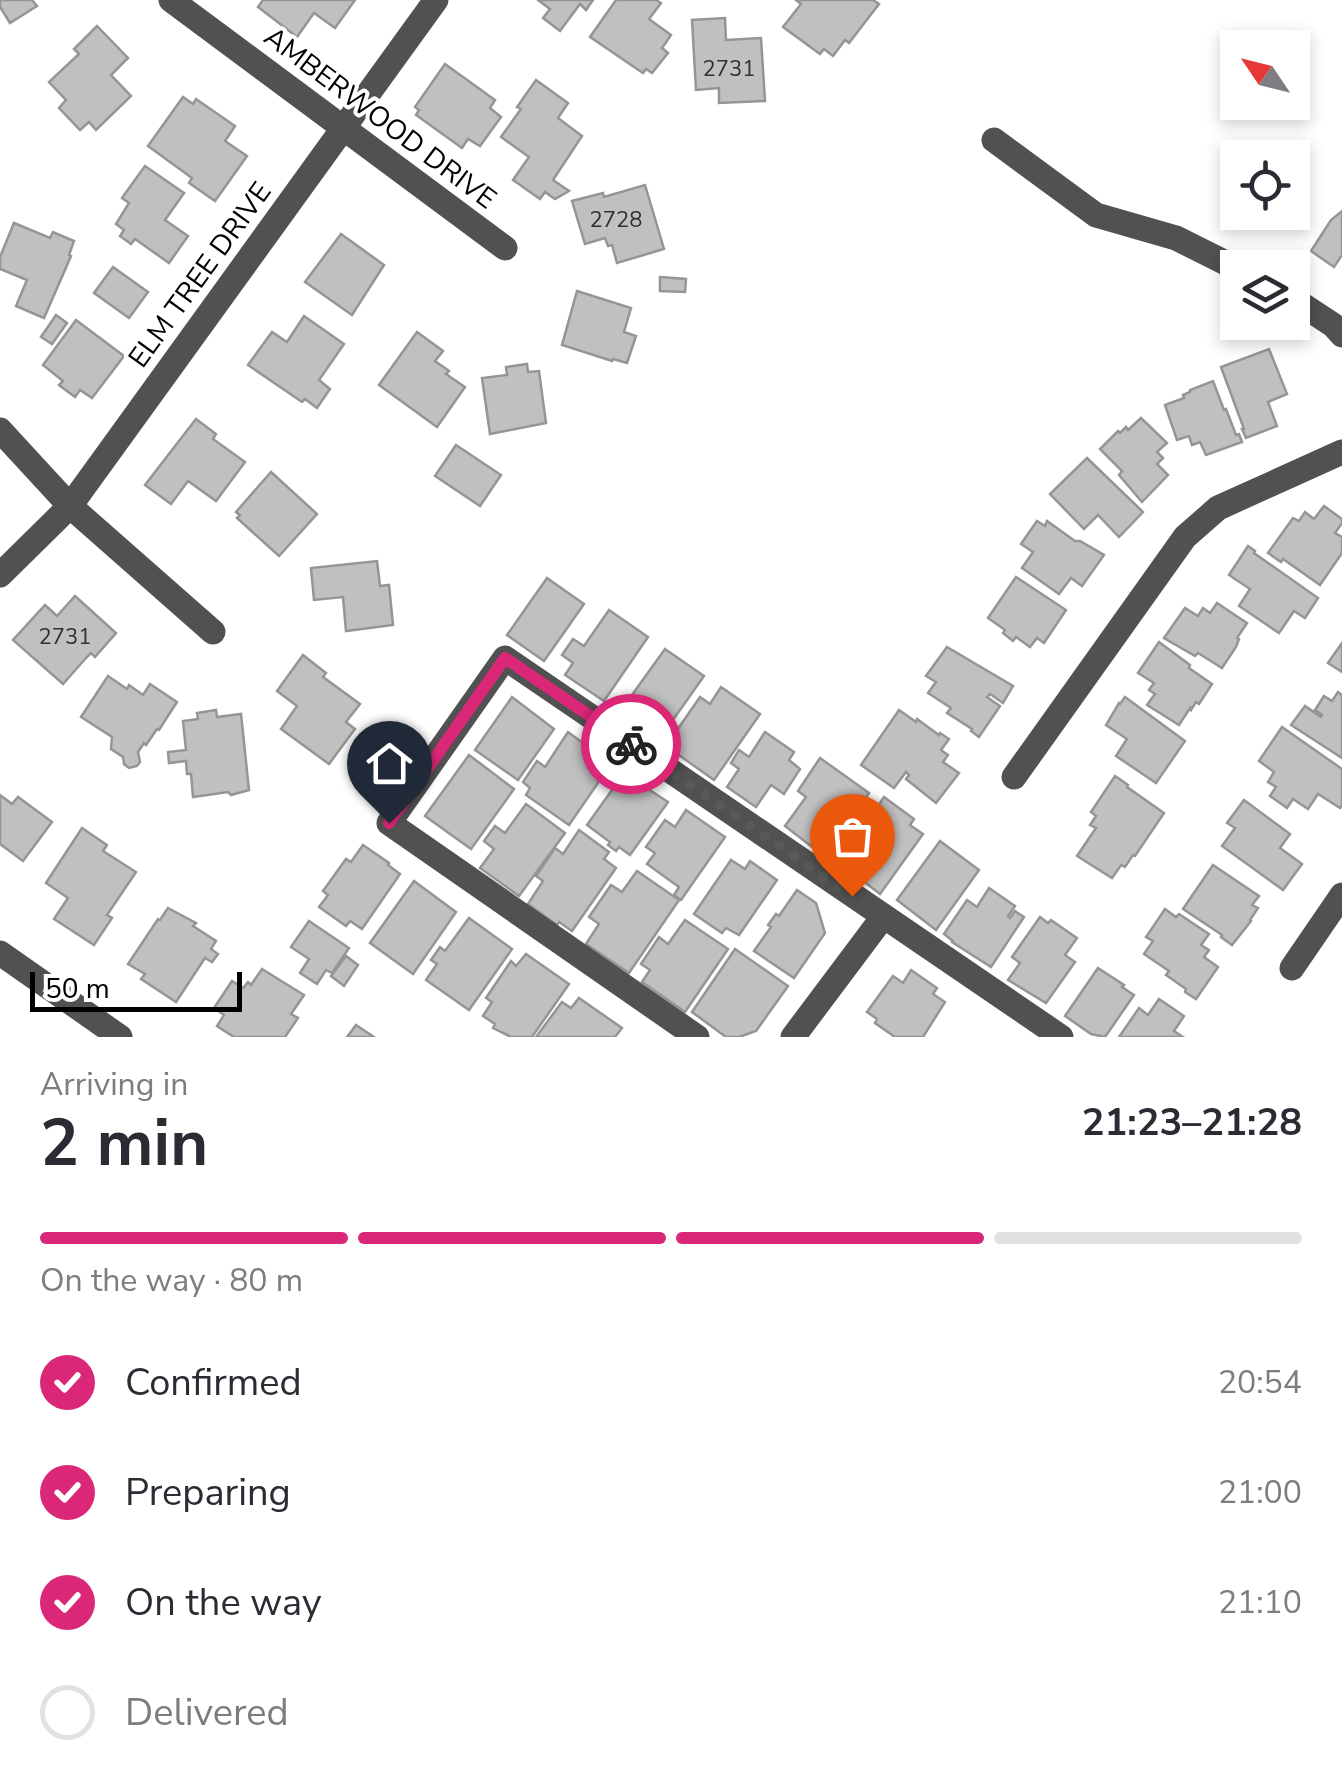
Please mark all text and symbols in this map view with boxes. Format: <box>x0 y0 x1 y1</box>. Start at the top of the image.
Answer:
street label: AMBERWOOD DRIVE <box>256 18 504 218</box>
north arrow <box>1220 30 1310 120</box>
map controls <box>1220 30 1310 340</box>
house number: 2731 <box>703 54 755 84</box>
button: locate <box>1220 140 1310 230</box>
street label: ELM TREE DRIVE <box>120 175 280 375</box>
house number: 2728 <box>590 205 642 235</box>
button: layers <box>1220 250 1310 340</box>
house number: 2731 <box>39 622 91 652</box>
courier <box>581 694 681 794</box>
icon: bike <box>604 717 659 772</box>
pin <box>347 721 432 824</box>
icon: home <box>362 736 417 791</box>
pin <box>810 794 895 897</box>
icon: bag <box>825 809 880 864</box>
scale bar <box>30 967 242 1011</box>
text: 50 m <box>45 970 110 1008</box>
text: Arriving in <box>40 1063 188 1106</box>
text: 21:23–21:28 <box>1082 1097 1302 1148</box>
text: 2 min <box>40 1099 208 1188</box>
text: On the way · 80 m <box>40 1259 303 1302</box>
icon: check <box>40 1355 95 1410</box>
text: Confirmed <box>125 1357 302 1408</box>
text: 20:54 <box>1218 1361 1302 1404</box>
icon: check <box>40 1465 95 1520</box>
text: Preparing <box>125 1467 291 1518</box>
text: 21:00 <box>1218 1471 1302 1514</box>
icon: check <box>40 1575 95 1630</box>
text: On the way <box>125 1577 321 1628</box>
text: 21:10 <box>1218 1581 1302 1624</box>
text: Delivered <box>125 1687 289 1738</box>

